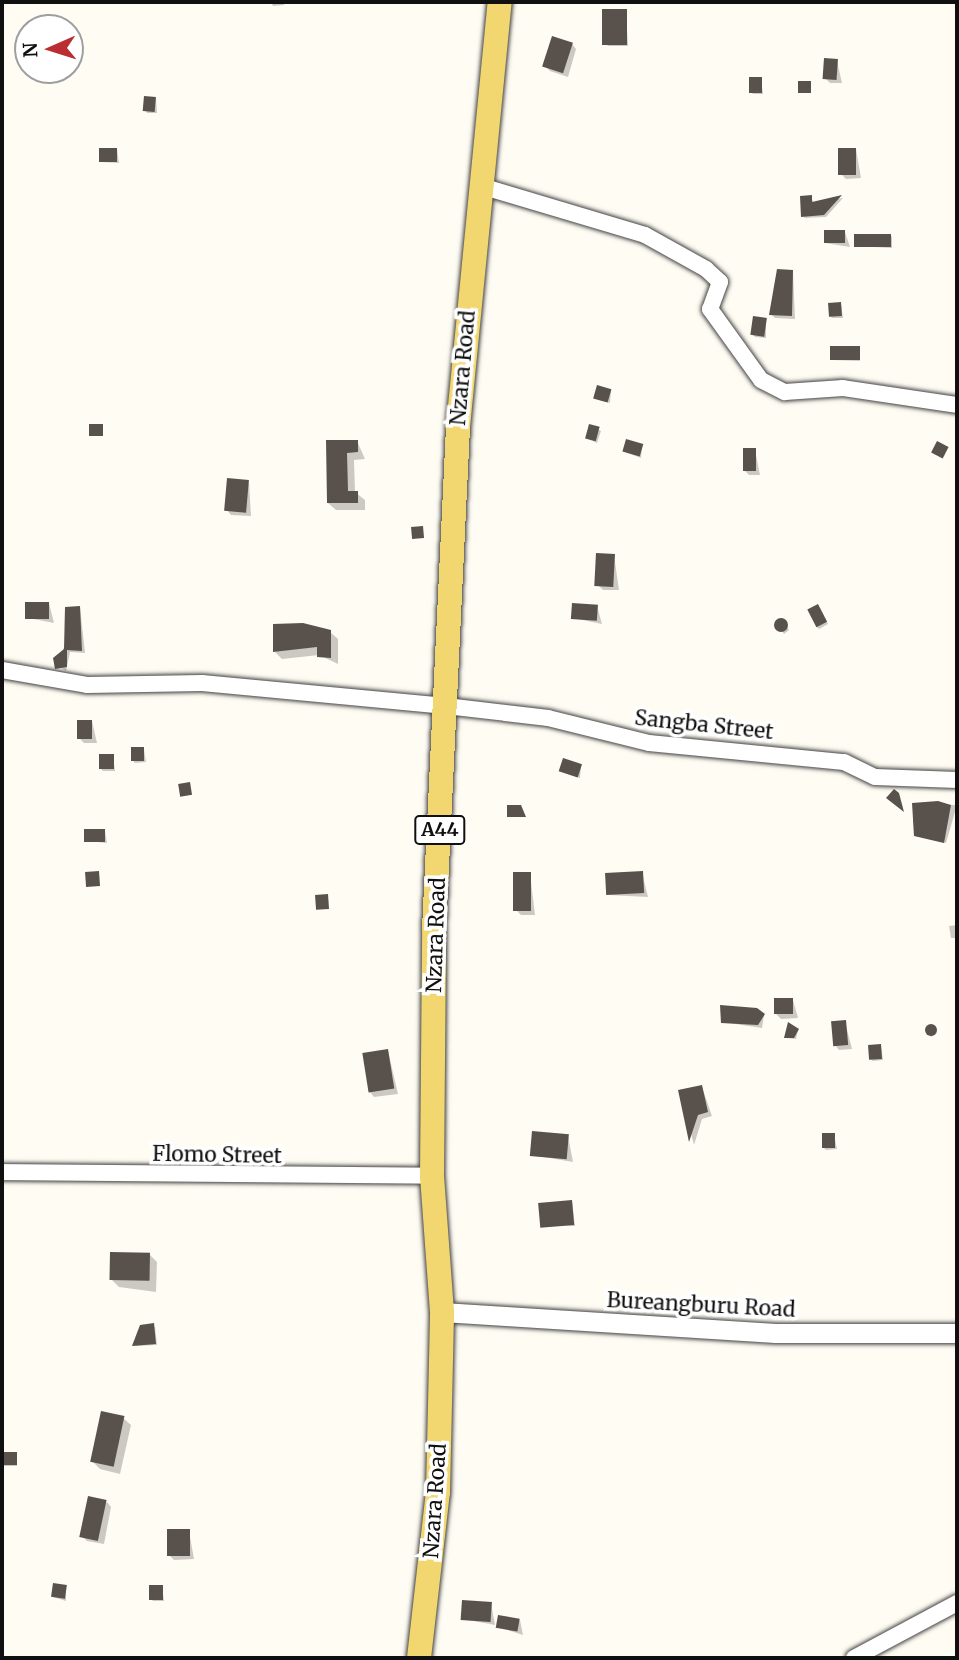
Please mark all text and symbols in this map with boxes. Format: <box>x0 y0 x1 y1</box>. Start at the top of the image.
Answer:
north arrow <box>14 14 84 84</box>
text: N <box>18 42 42 58</box>
street label: Nzara Road <box>445 309 481 427</box>
street label: Sangba Street <box>633 705 775 745</box>
road number: A44 <box>414 814 466 846</box>
street label: Nzara Road <box>421 877 451 993</box>
street label: Flomo Street <box>152 1141 282 1169</box>
street label: Bureangburu Road <box>606 1287 796 1323</box>
street label: Nzara Road <box>418 1443 452 1559</box>

